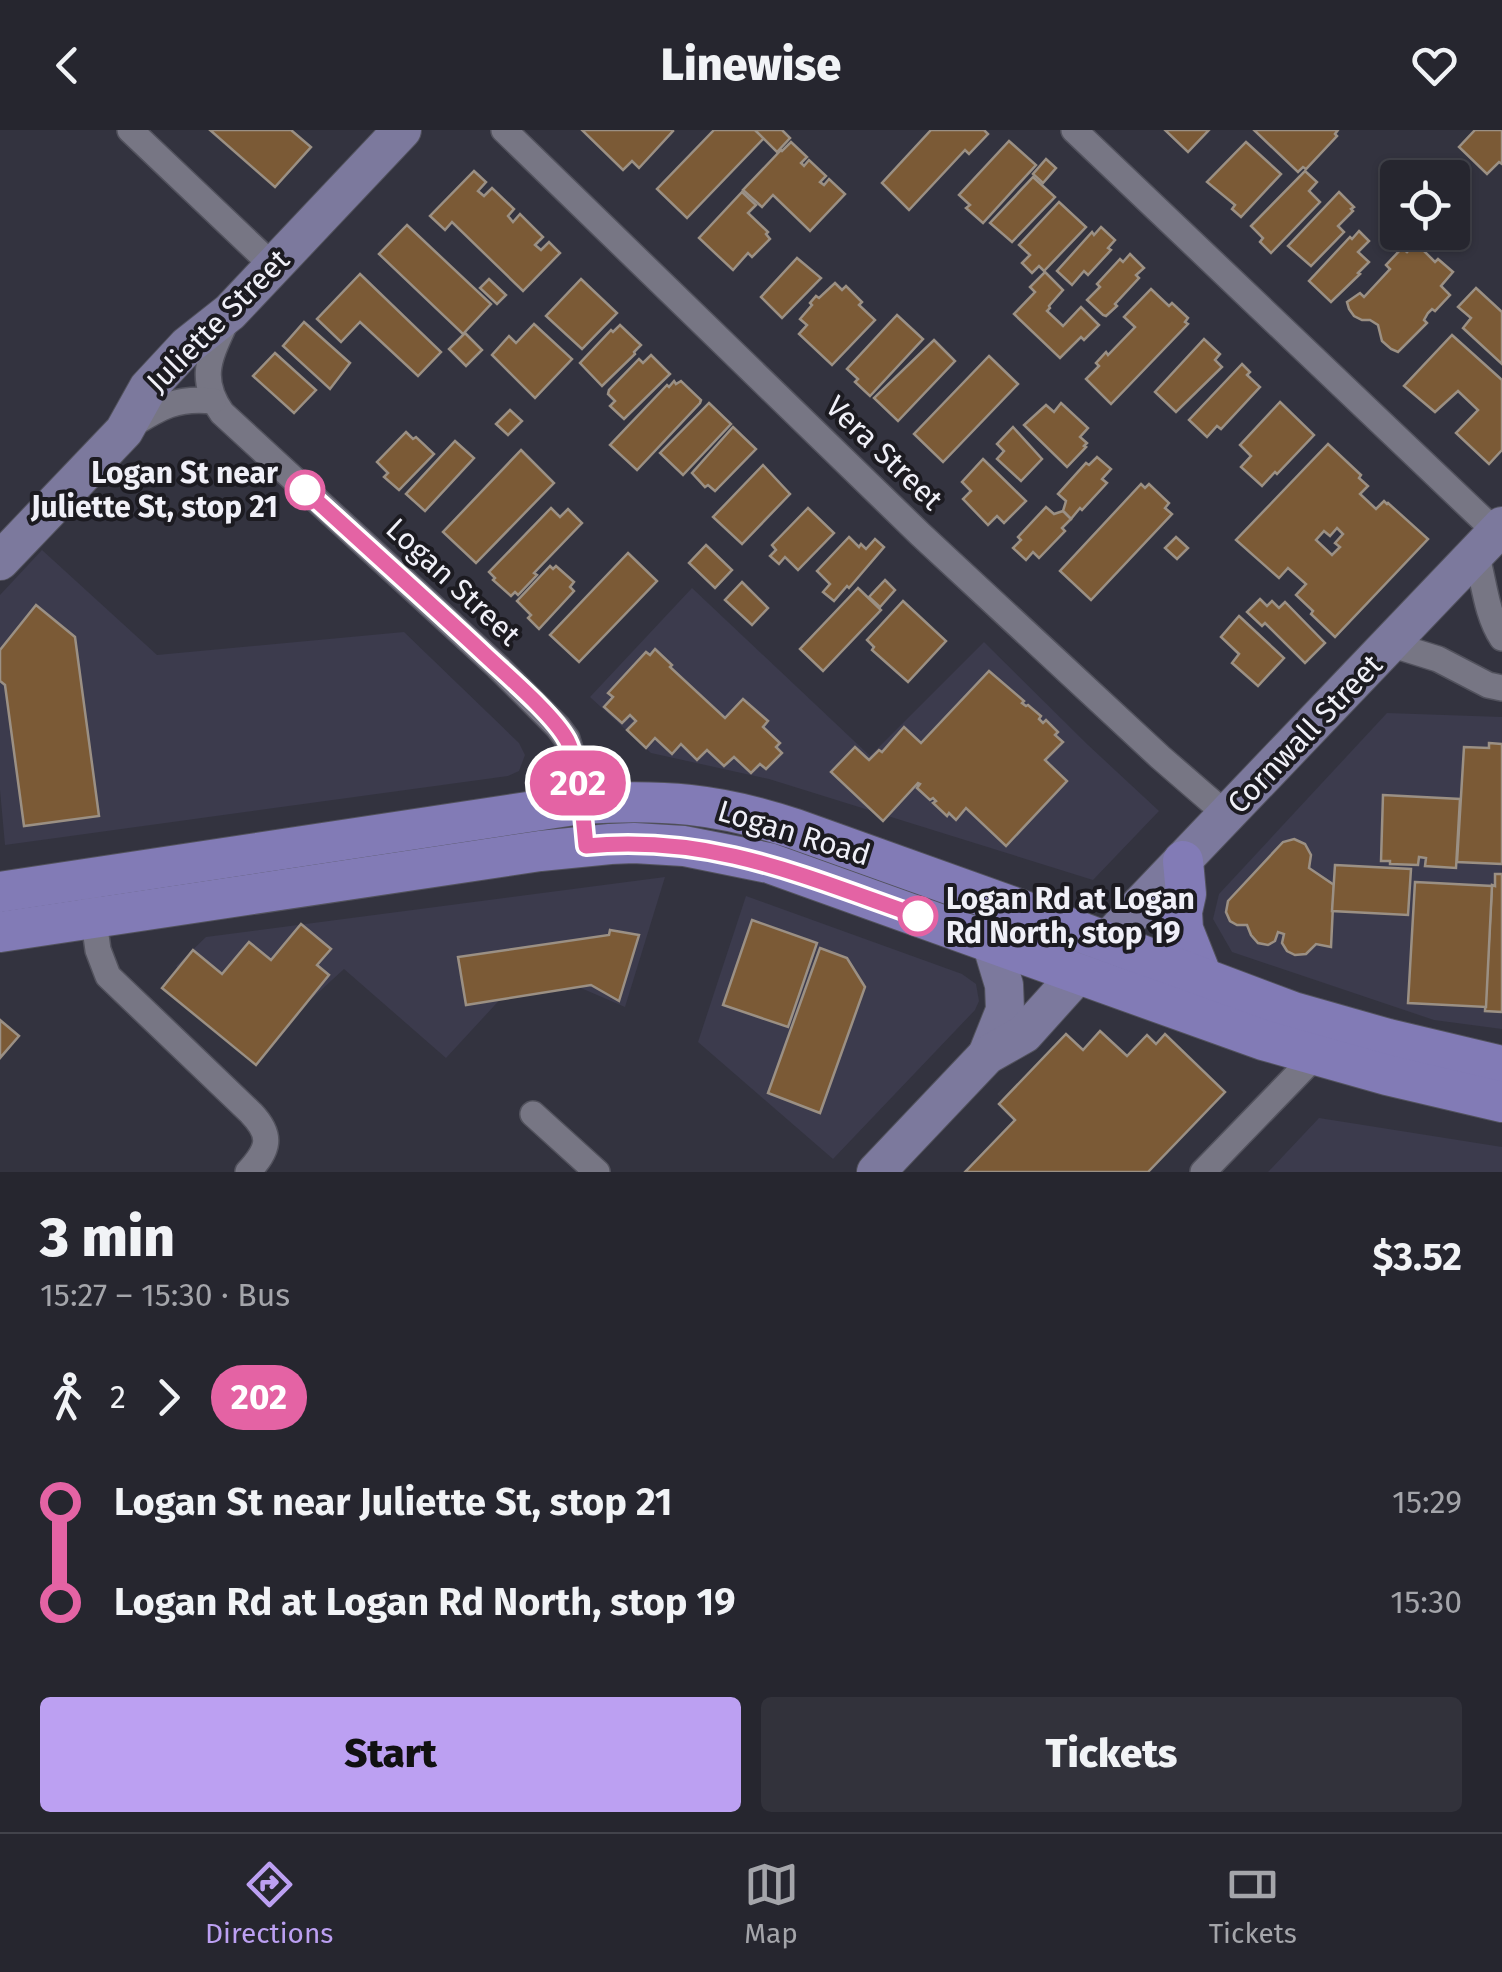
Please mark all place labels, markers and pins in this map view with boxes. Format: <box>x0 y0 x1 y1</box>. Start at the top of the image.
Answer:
place label: Logan St near Juliette St, stop 21 <box>30 455 279 525</box>
marker: Logan St near Juliette St, stop 21 <box>286 471 324 509</box>
place label: Logan Rd at Logan Rd North, stop 19 <box>946 881 1195 951</box>
marker: Logan Rd at Logan Rd North, stop 19 <box>899 897 937 935</box>

